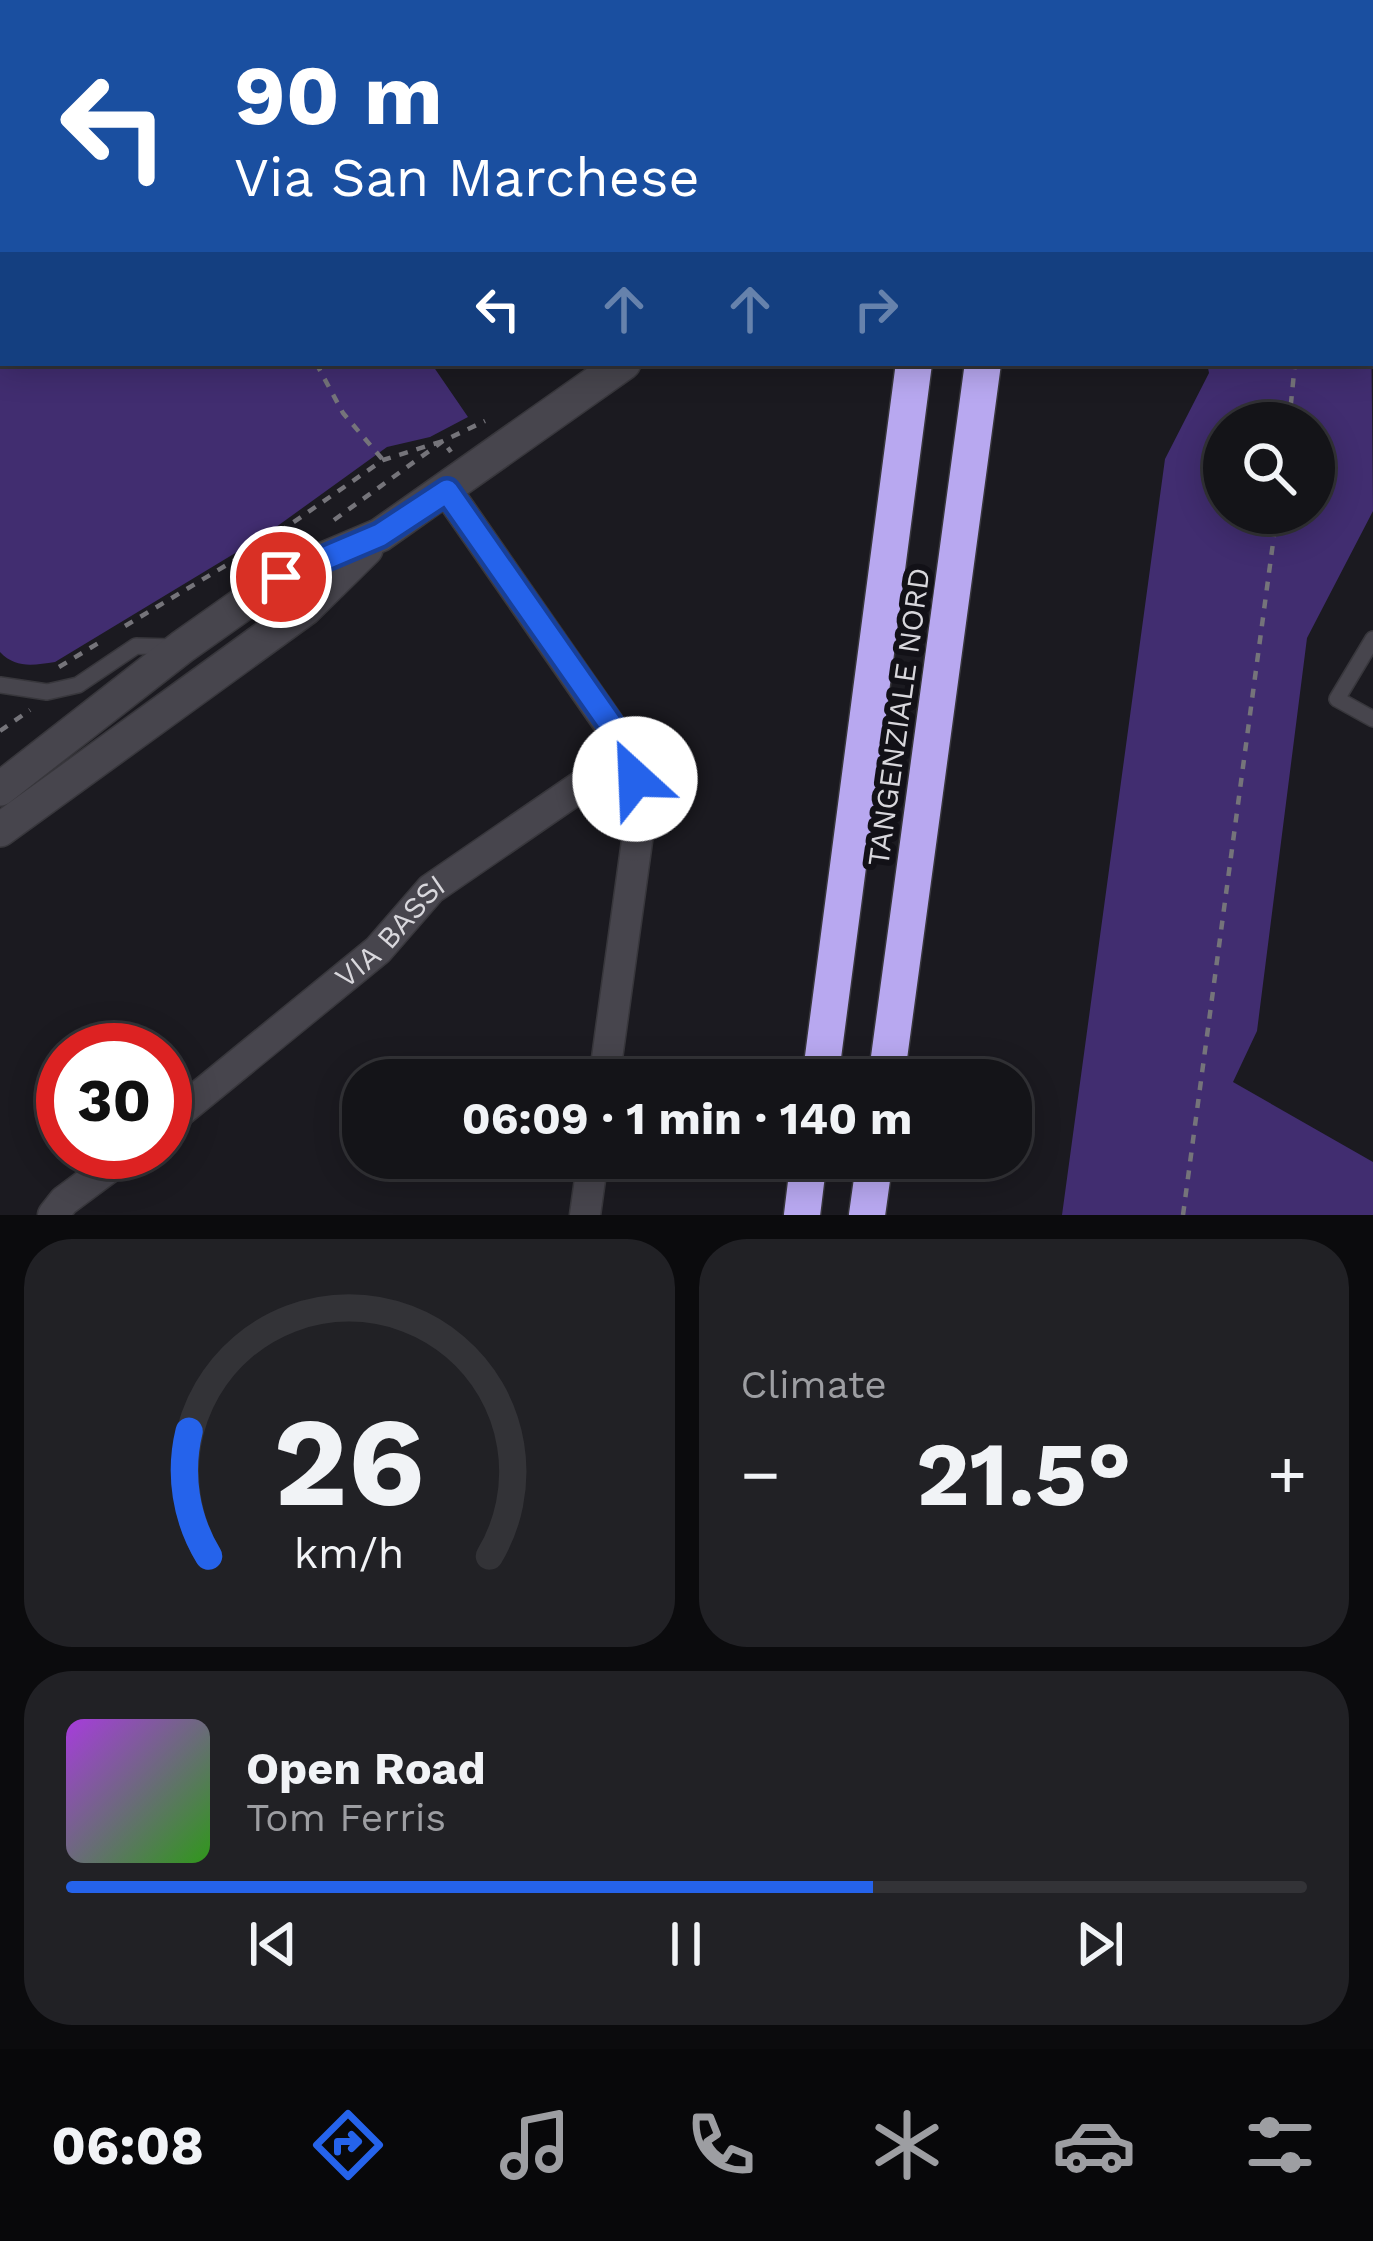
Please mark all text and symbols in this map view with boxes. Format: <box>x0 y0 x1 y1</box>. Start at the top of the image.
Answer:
text: 90 m <box>234 46 443 144</box>
icon: left <box>36 48 192 204</box>
text: Via San Marchese <box>234 146 700 209</box>
icon: left <box>465 276 531 342</box>
icon: ahead <box>591 276 657 342</box>
icon: ahead <box>717 276 783 342</box>
icon: right <box>843 276 909 342</box>
map controls <box>1203 402 1335 534</box>
button: search <box>1203 402 1335 534</box>
pin <box>230 526 332 628</box>
icon: arrive <box>248 544 314 610</box>
street label: TANGENZIALE NORD <box>860 565 937 868</box>
position arrow <box>572 716 698 842</box>
street label: VIA BASSI <box>328 867 451 995</box>
speed limit sign: 30 <box>36 1023 192 1179</box>
text: 06:09 · 1 min · 140 m <box>462 1092 912 1145</box>
text: Climate <box>741 1362 887 1407</box>
text: 26 <box>274 1389 425 1535</box>
text: 21.5° <box>916 1421 1132 1527</box>
text: − <box>741 1436 780 1513</box>
text: + <box>1267 1436 1307 1513</box>
text: km/h <box>294 1528 404 1578</box>
text: Open Road <box>246 1742 486 1795</box>
text: Tom Ferris <box>246 1795 446 1840</box>
icon: previous <box>240 1911 306 1977</box>
icon: pause <box>653 1911 719 1977</box>
icon: next <box>1067 1911 1133 1977</box>
icon: directions <box>306 2103 390 2187</box>
icon: music <box>493 2103 577 2187</box>
icon: phone <box>679 2103 763 2187</box>
icon: climate <box>865 2103 949 2187</box>
icon: car <box>1052 2103 1136 2187</box>
icon: filters <box>1238 2103 1322 2187</box>
text: 06:08 <box>51 2114 204 2177</box>

